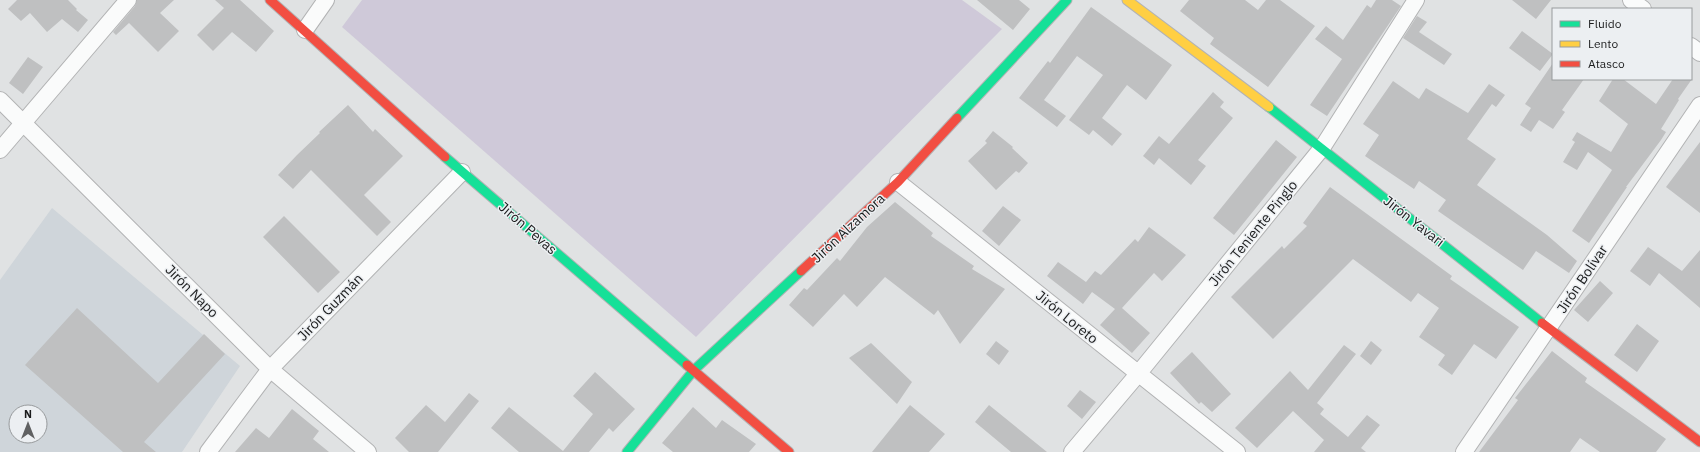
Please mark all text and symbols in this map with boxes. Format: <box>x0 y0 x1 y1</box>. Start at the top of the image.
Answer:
legend <box>1552 8 1692 80</box>
text: Fluido <box>1588 16 1622 31</box>
text: Lento <box>1588 36 1618 51</box>
text: Atasco <box>1588 56 1625 71</box>
street label: Jirón Teniente Pinglo <box>1205 176 1301 290</box>
street label: Jirón Alzamora <box>807 189 889 267</box>
street label: Jirón Yavari <box>1380 192 1448 250</box>
street label: Jirón Pevas <box>495 198 561 258</box>
street label: Jirón Bolívar <box>1553 241 1611 317</box>
street label: Jirón Napo <box>162 261 223 322</box>
street label: Jirón Guzmán <box>293 270 367 344</box>
street label: Jirón Loreto <box>1032 286 1102 348</box>
north arrow <box>8 404 48 444</box>
text: N <box>24 407 32 421</box>

